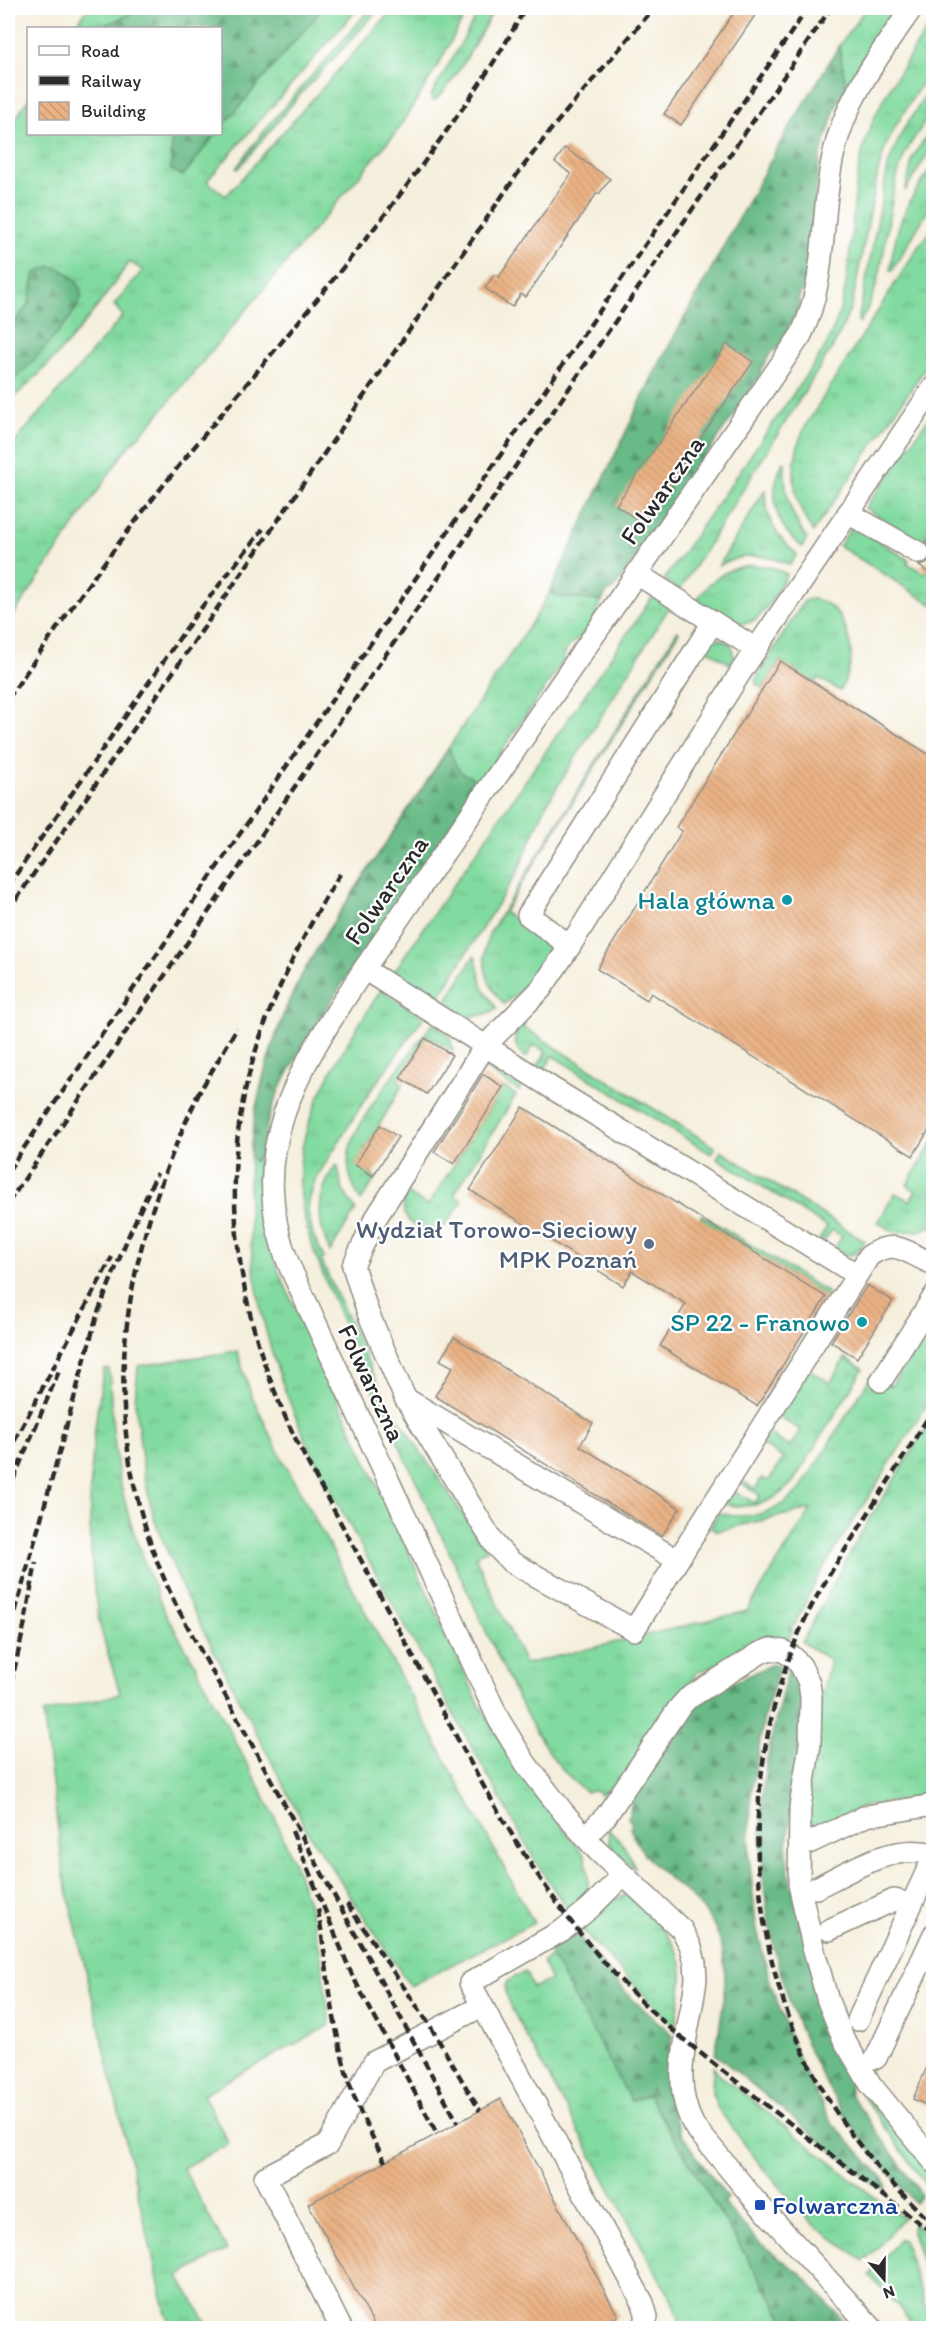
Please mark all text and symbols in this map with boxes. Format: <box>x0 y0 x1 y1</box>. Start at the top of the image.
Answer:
legend <box>27 27 222 135</box>
text: Road <box>81 40 120 62</box>
text: Railway <box>81 70 142 92</box>
text: Building <box>81 100 147 122</box>
street label: Folwarczna <box>613 429 712 551</box>
street label: Folwarczna <box>337 829 436 951</box>
place label: Hala główna <box>638 884 775 916</box>
marker: Hala główna <box>780 893 794 907</box>
place label: Wydział Torowo-Sieciowy MPK Poznań <box>356 1213 637 1275</box>
marker: Wydział Torowo-Sieciowy MPK Poznań <box>642 1237 656 1251</box>
place label: SP 22 - Franowo <box>670 1306 850 1338</box>
marker: SP 22 - Franowo <box>855 1315 869 1329</box>
street label: Folwarczna <box>331 1319 413 1447</box>
place label: Folwarczna <box>772 2189 899 2221</box>
marker: Folwarczna <box>753 2198 767 2212</box>
north arrow <box>854 2249 914 2309</box>
text: N <box>881 2282 897 2303</box>

